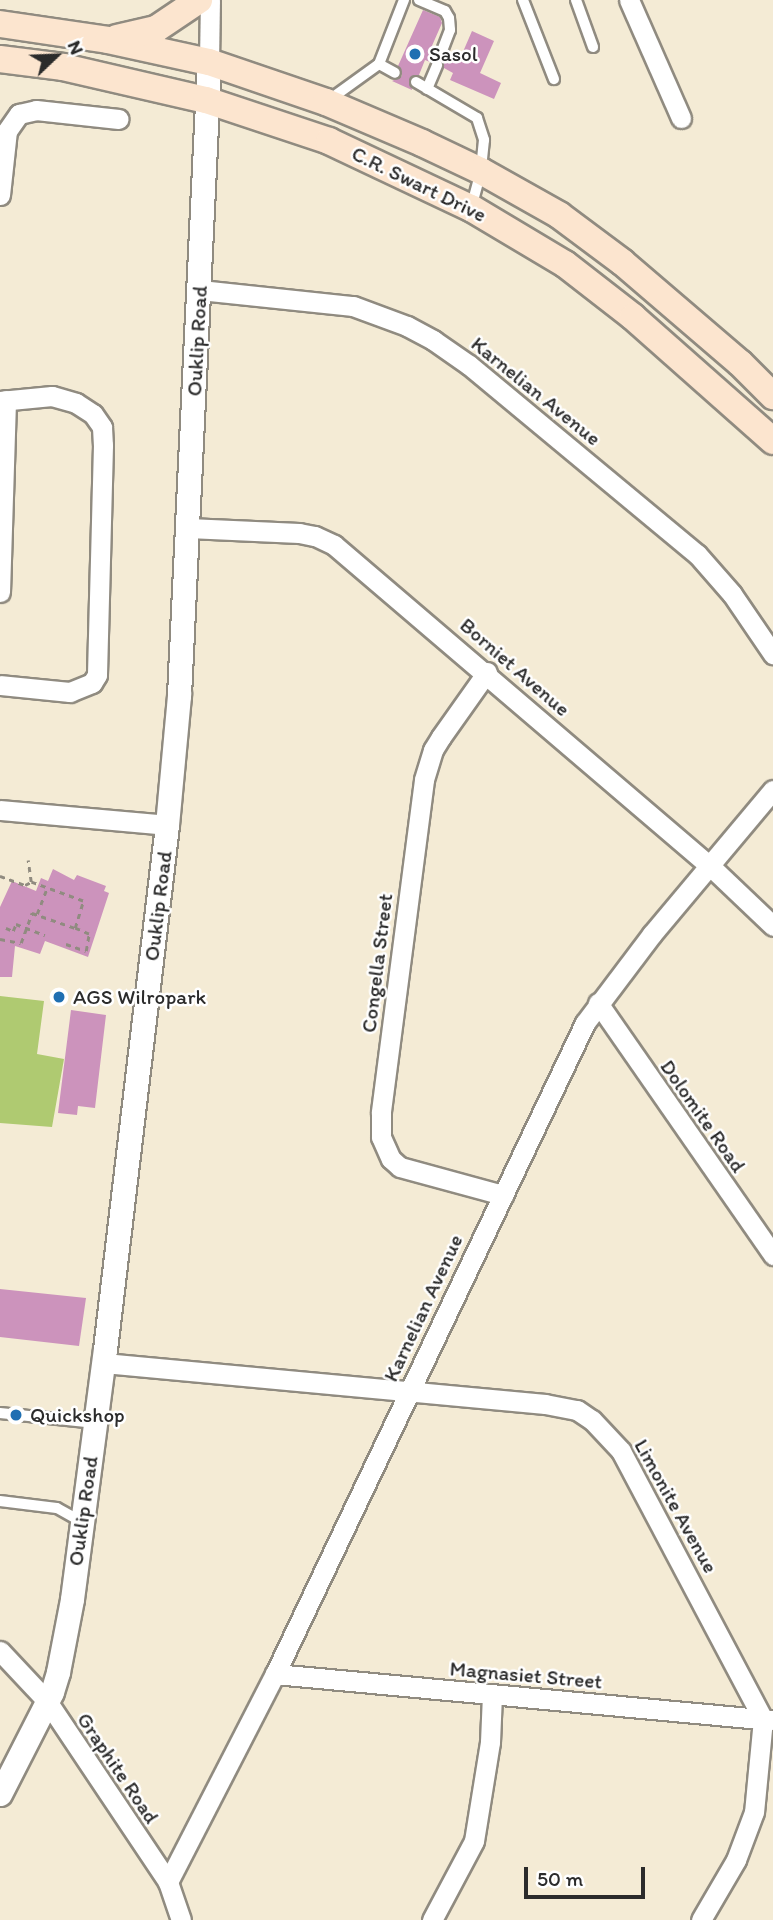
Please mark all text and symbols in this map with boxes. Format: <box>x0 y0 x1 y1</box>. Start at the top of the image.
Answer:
north arrow <box>21 21 91 91</box>
text: N <box>63 37 89 58</box>
place label: Sasol <box>429 41 478 67</box>
marker: Sasol <box>407 46 423 62</box>
street label: C.R. Swart Drive <box>348 141 490 227</box>
street label: Ouklip Road <box>182 285 212 397</box>
street label: Karnelian Avenue <box>467 331 605 451</box>
street label: Borniet Avenue <box>455 612 575 722</box>
street label: Ouklip Road <box>139 850 177 962</box>
street label: Congella Street <box>356 892 398 1034</box>
place label: AGS Wilropark <box>73 984 206 1010</box>
marker: AGS Wilropark <box>51 989 67 1005</box>
street label: Dolomite Road <box>655 1055 751 1177</box>
street label: Karnelian Avenue <box>378 1231 468 1385</box>
place label: Quickshop <box>30 1402 125 1428</box>
marker: Quickshop <box>8 1407 24 1423</box>
street label: Limonite Avenue <box>629 1435 723 1577</box>
street label: Ouklip Road <box>63 1455 103 1567</box>
street label: Magnasiet Street <box>449 1656 603 1694</box>
street label: Graphite Road <box>72 1708 164 1828</box>
scale bar <box>528 1854 649 1898</box>
text: 50 m <box>537 1866 583 1891</box>

